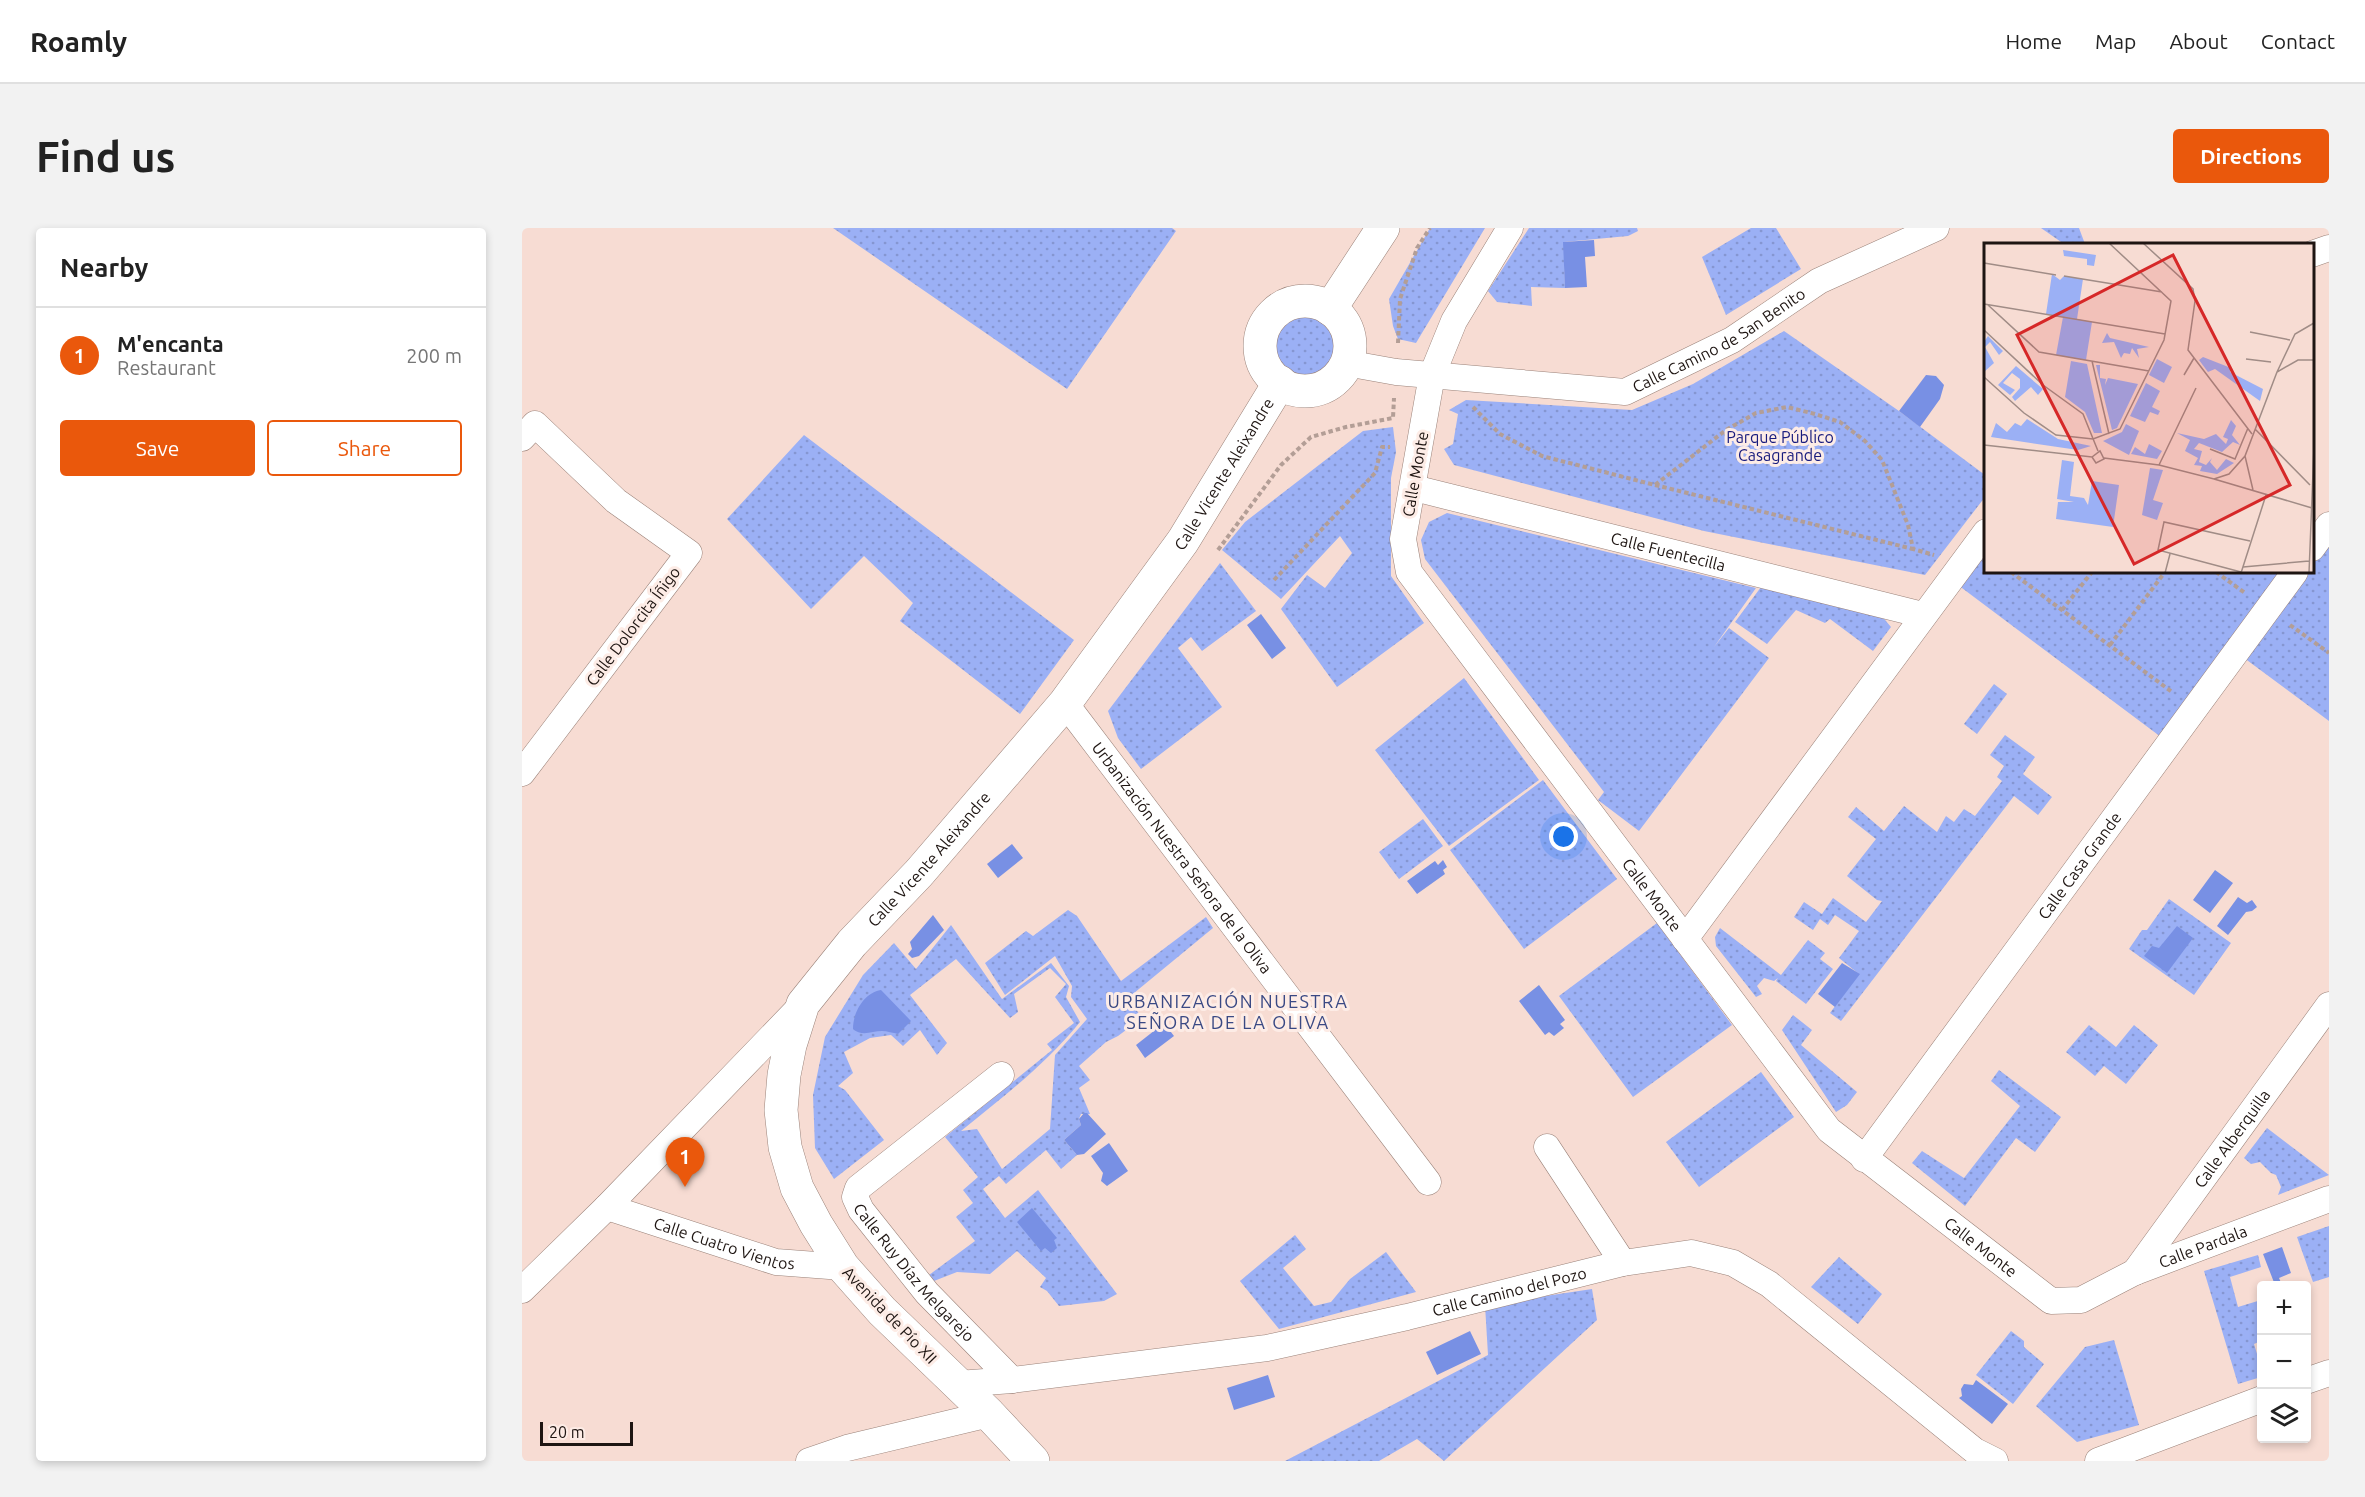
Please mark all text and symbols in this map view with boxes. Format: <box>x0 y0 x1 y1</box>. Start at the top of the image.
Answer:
text: Roamly <box>30 26 127 57</box>
text: Home <box>2005 29 2062 53</box>
text: Map <box>2095 29 2136 53</box>
text: About <box>2169 29 2228 53</box>
text: Contact <box>2261 29 2335 53</box>
button: Directions <box>2173 129 2329 183</box>
text: Find us <box>36 133 175 180</box>
inset map <box>1984 243 2314 573</box>
text: Nearby <box>60 253 148 282</box>
street label: Calle Camino de San Benito <box>1629 284 1809 396</box>
text: M'encanta <box>117 331 224 356</box>
text: 1 <box>74 344 85 367</box>
text: 200 m <box>406 344 462 367</box>
text: Restaurant <box>117 356 216 379</box>
street label: Calle Vicente Aleixandre <box>1170 395 1277 553</box>
button: Save <box>60 420 255 476</box>
button: Share <box>267 420 462 476</box>
park label: Parque Público Casagrande <box>1726 428 1834 464</box>
street label: Calle Monte <box>1399 430 1431 518</box>
street label: Calle Fuentecilla <box>1609 528 1727 574</box>
street label: Calle Dolorcita Íñigo <box>581 562 684 689</box>
street label: Urbanización Nuestra Señora de la Oliva <box>1089 738 1276 977</box>
street label: Calle Vicente Aleixandre <box>864 788 994 930</box>
street label: Calle Casa Grande <box>2034 809 2125 923</box>
your location <box>1549 822 1578 851</box>
street label: Calle Monte <box>1619 855 1685 935</box>
district label: URBANIZACIÓN NUESTRA SEÑORA DE LA OLIVA <box>1108 990 1348 1032</box>
street label: Calle Alberquilla <box>2190 1086 2274 1191</box>
pin: 1 <box>666 1138 704 1187</box>
street label: Calle Ruy Díaz Melgarejo <box>850 1201 978 1345</box>
street label: Calle Monte <box>1941 1213 2021 1280</box>
street label: Calle Cuatro Vientos <box>651 1214 795 1272</box>
street label: Calle Pardala <box>2156 1222 2250 1271</box>
street label: Avenida de Pío XII <box>839 1263 941 1367</box>
street label: Calle Camino del Pozo <box>1430 1264 1588 1319</box>
map controls <box>2257 1281 2311 1443</box>
button: + <box>2257 1281 2311 1335</box>
button: − <box>2257 1335 2311 1389</box>
button: layers <box>2257 1389 2311 1443</box>
scale bar <box>540 1419 633 1446</box>
text: 20 m <box>549 1423 585 1441</box>

